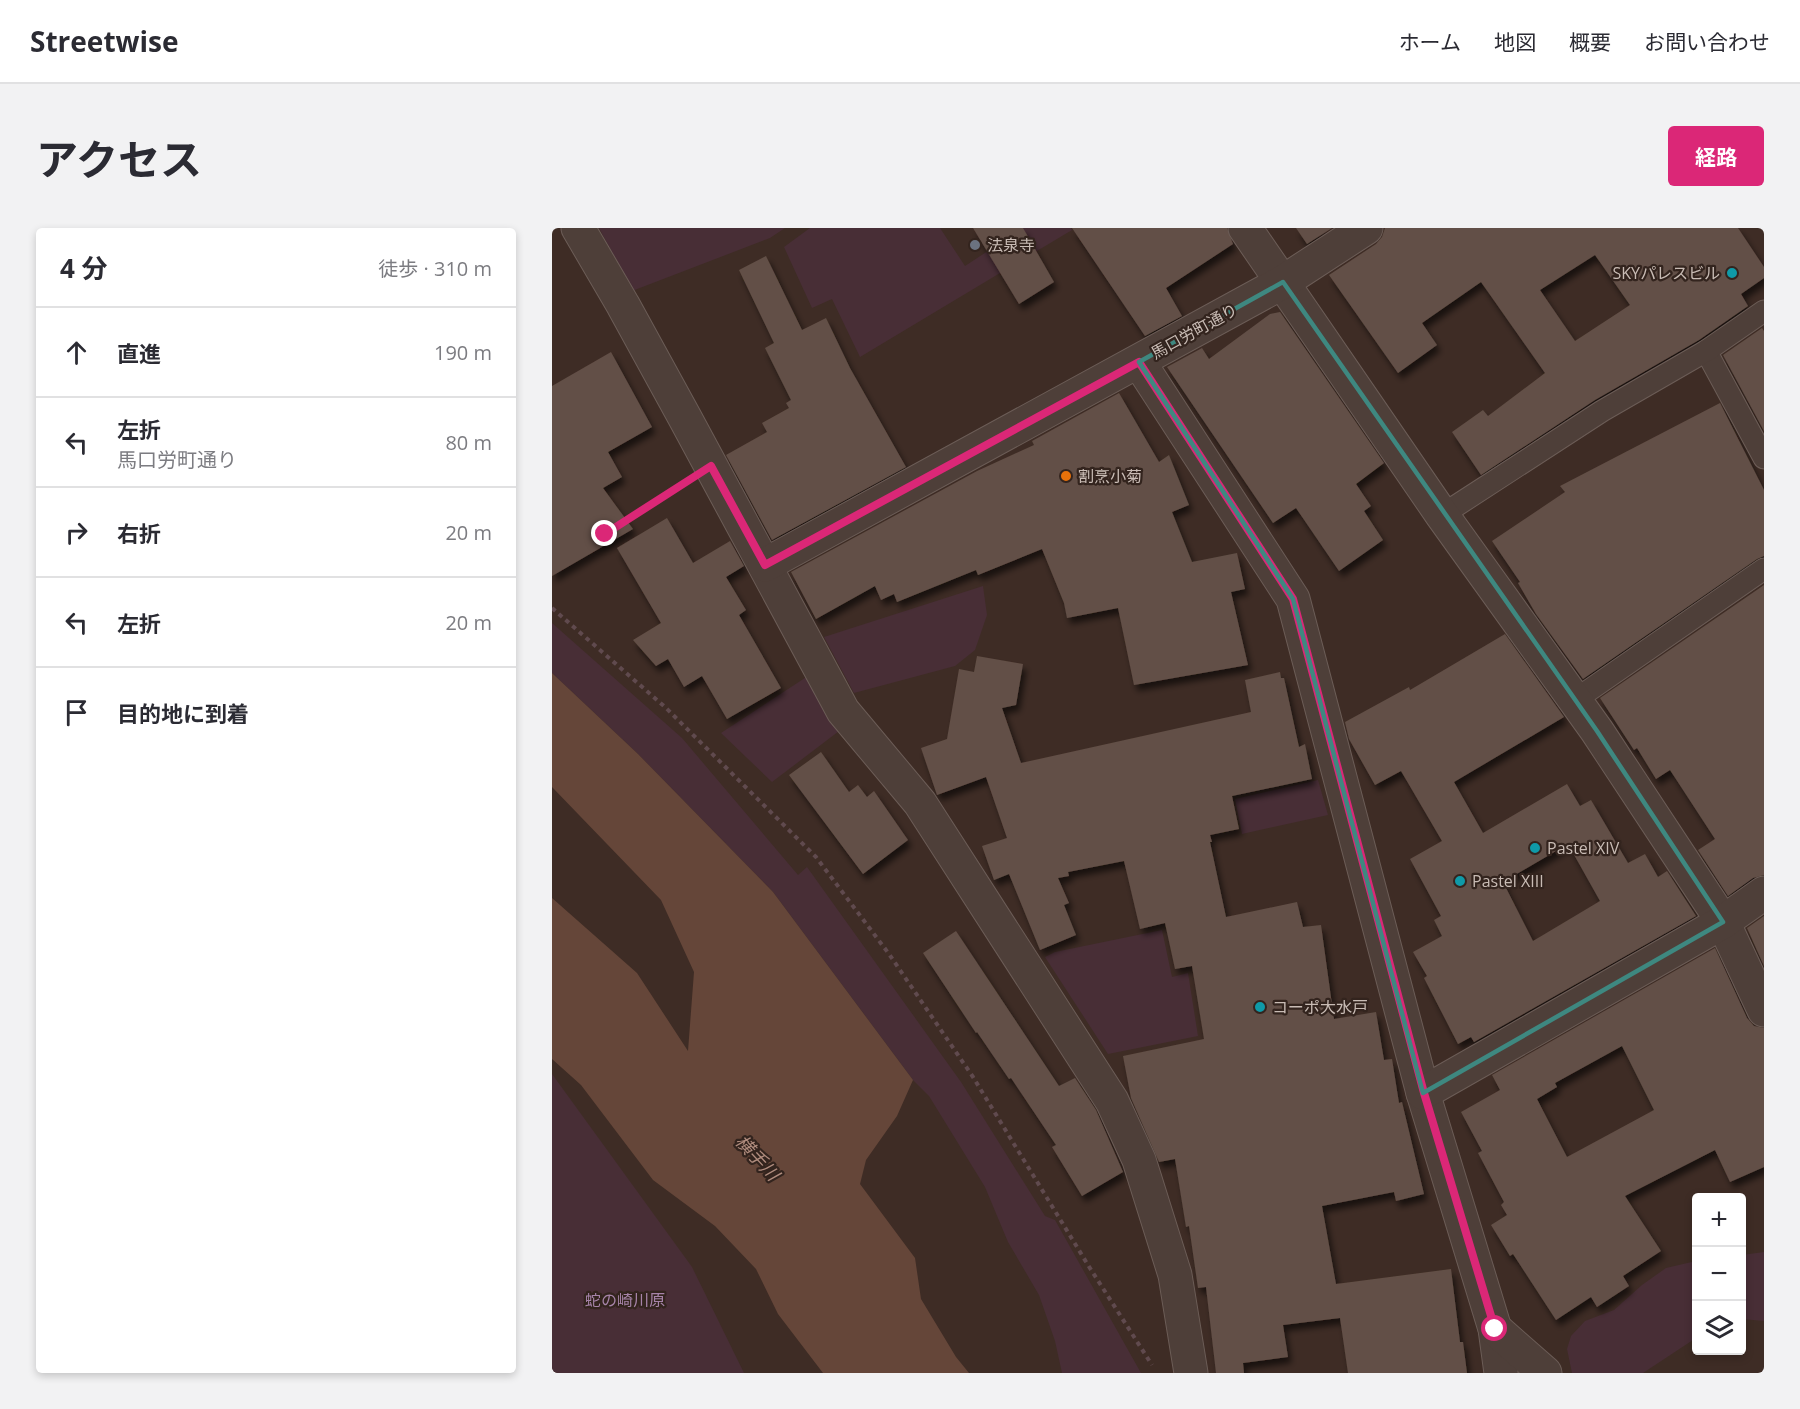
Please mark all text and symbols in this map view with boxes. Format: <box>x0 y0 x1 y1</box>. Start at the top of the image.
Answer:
text: Streetwise <box>30 22 179 60</box>
text: ホーム <box>1399 28 1461 56</box>
text: 地図 <box>1494 28 1536 56</box>
text: 概要 <box>1569 28 1611 56</box>
text: お問い合わせ <box>1644 28 1770 56</box>
button: 経路 <box>1668 126 1764 186</box>
text: アクセス <box>36 130 202 187</box>
place label: 法泉寺 <box>987 234 1035 256</box>
marker: 法泉寺 <box>968 238 982 252</box>
text: 4 分 <box>60 250 108 286</box>
text: 徒歩 · 310 m <box>378 255 492 282</box>
place label: SKYパレスビル <box>1612 262 1720 284</box>
marker: SKYパレスビル <box>1725 266 1739 280</box>
street label: 馬口労町通り <box>1147 298 1241 364</box>
icon: ahead <box>60 336 93 369</box>
text: 直進 <box>117 338 161 368</box>
text: 190 m <box>434 339 492 366</box>
text: 左折 <box>117 414 161 444</box>
icon: left <box>60 426 93 459</box>
text: 80 m <box>445 429 492 456</box>
text: 馬口労町通り <box>117 446 237 473</box>
place label: 割烹小菊 <box>1078 465 1142 487</box>
marker: 割烹小菊 <box>1059 469 1073 483</box>
icon: right <box>60 516 93 549</box>
text: 右折 <box>117 518 161 548</box>
text: 20 m <box>445 519 492 546</box>
route end <box>591 520 617 546</box>
icon: left <box>60 606 93 639</box>
text: 左折 <box>117 608 161 638</box>
text: 20 m <box>445 609 492 636</box>
icon: arrive <box>60 696 93 729</box>
text: 目的地に到着 <box>117 698 249 728</box>
place label: Pastel XIV <box>1547 837 1620 859</box>
marker: Pastel XIV <box>1528 841 1542 855</box>
place label: Pastel XIII <box>1472 870 1544 892</box>
marker: Pastel XIII <box>1453 874 1467 888</box>
place label: コーポ大水戸 <box>1272 996 1368 1018</box>
marker: コーポ大水戸 <box>1253 1000 1267 1014</box>
water label: 横手川 <box>731 1129 786 1187</box>
map controls <box>1692 1193 1746 1355</box>
button: + <box>1692 1193 1746 1247</box>
button: − <box>1692 1247 1746 1301</box>
park label: 蛇の崎川原 <box>585 1289 665 1311</box>
button: layers <box>1692 1301 1746 1355</box>
route start <box>1481 1315 1507 1341</box>

